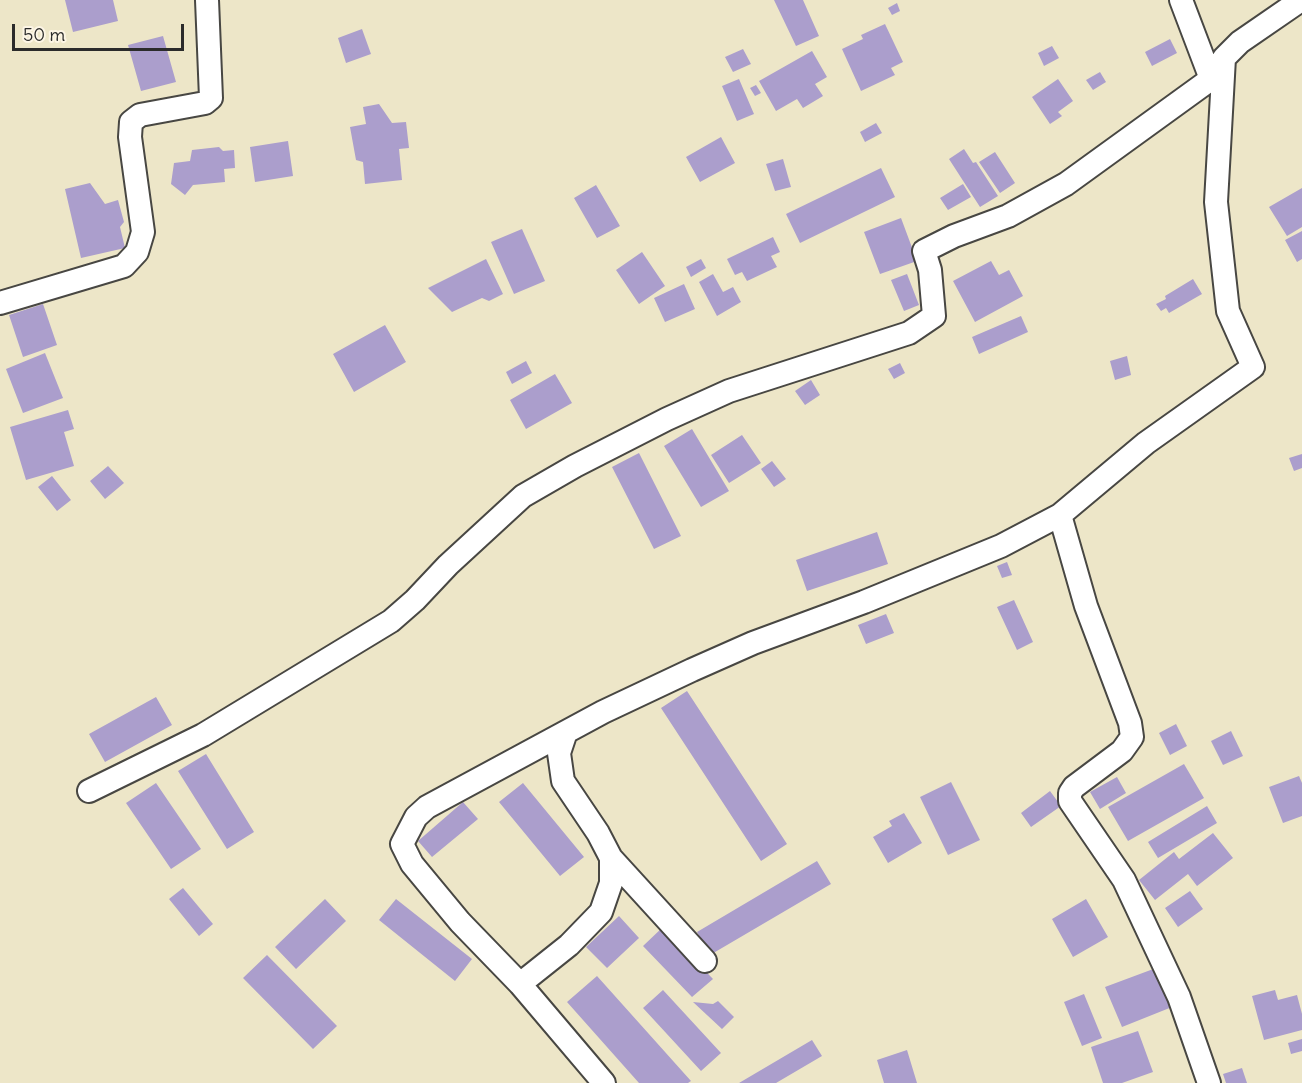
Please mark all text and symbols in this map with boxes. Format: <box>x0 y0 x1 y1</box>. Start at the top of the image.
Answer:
scale bar <box>15 12 188 50</box>
text: 50 m <box>23 23 65 46</box>

